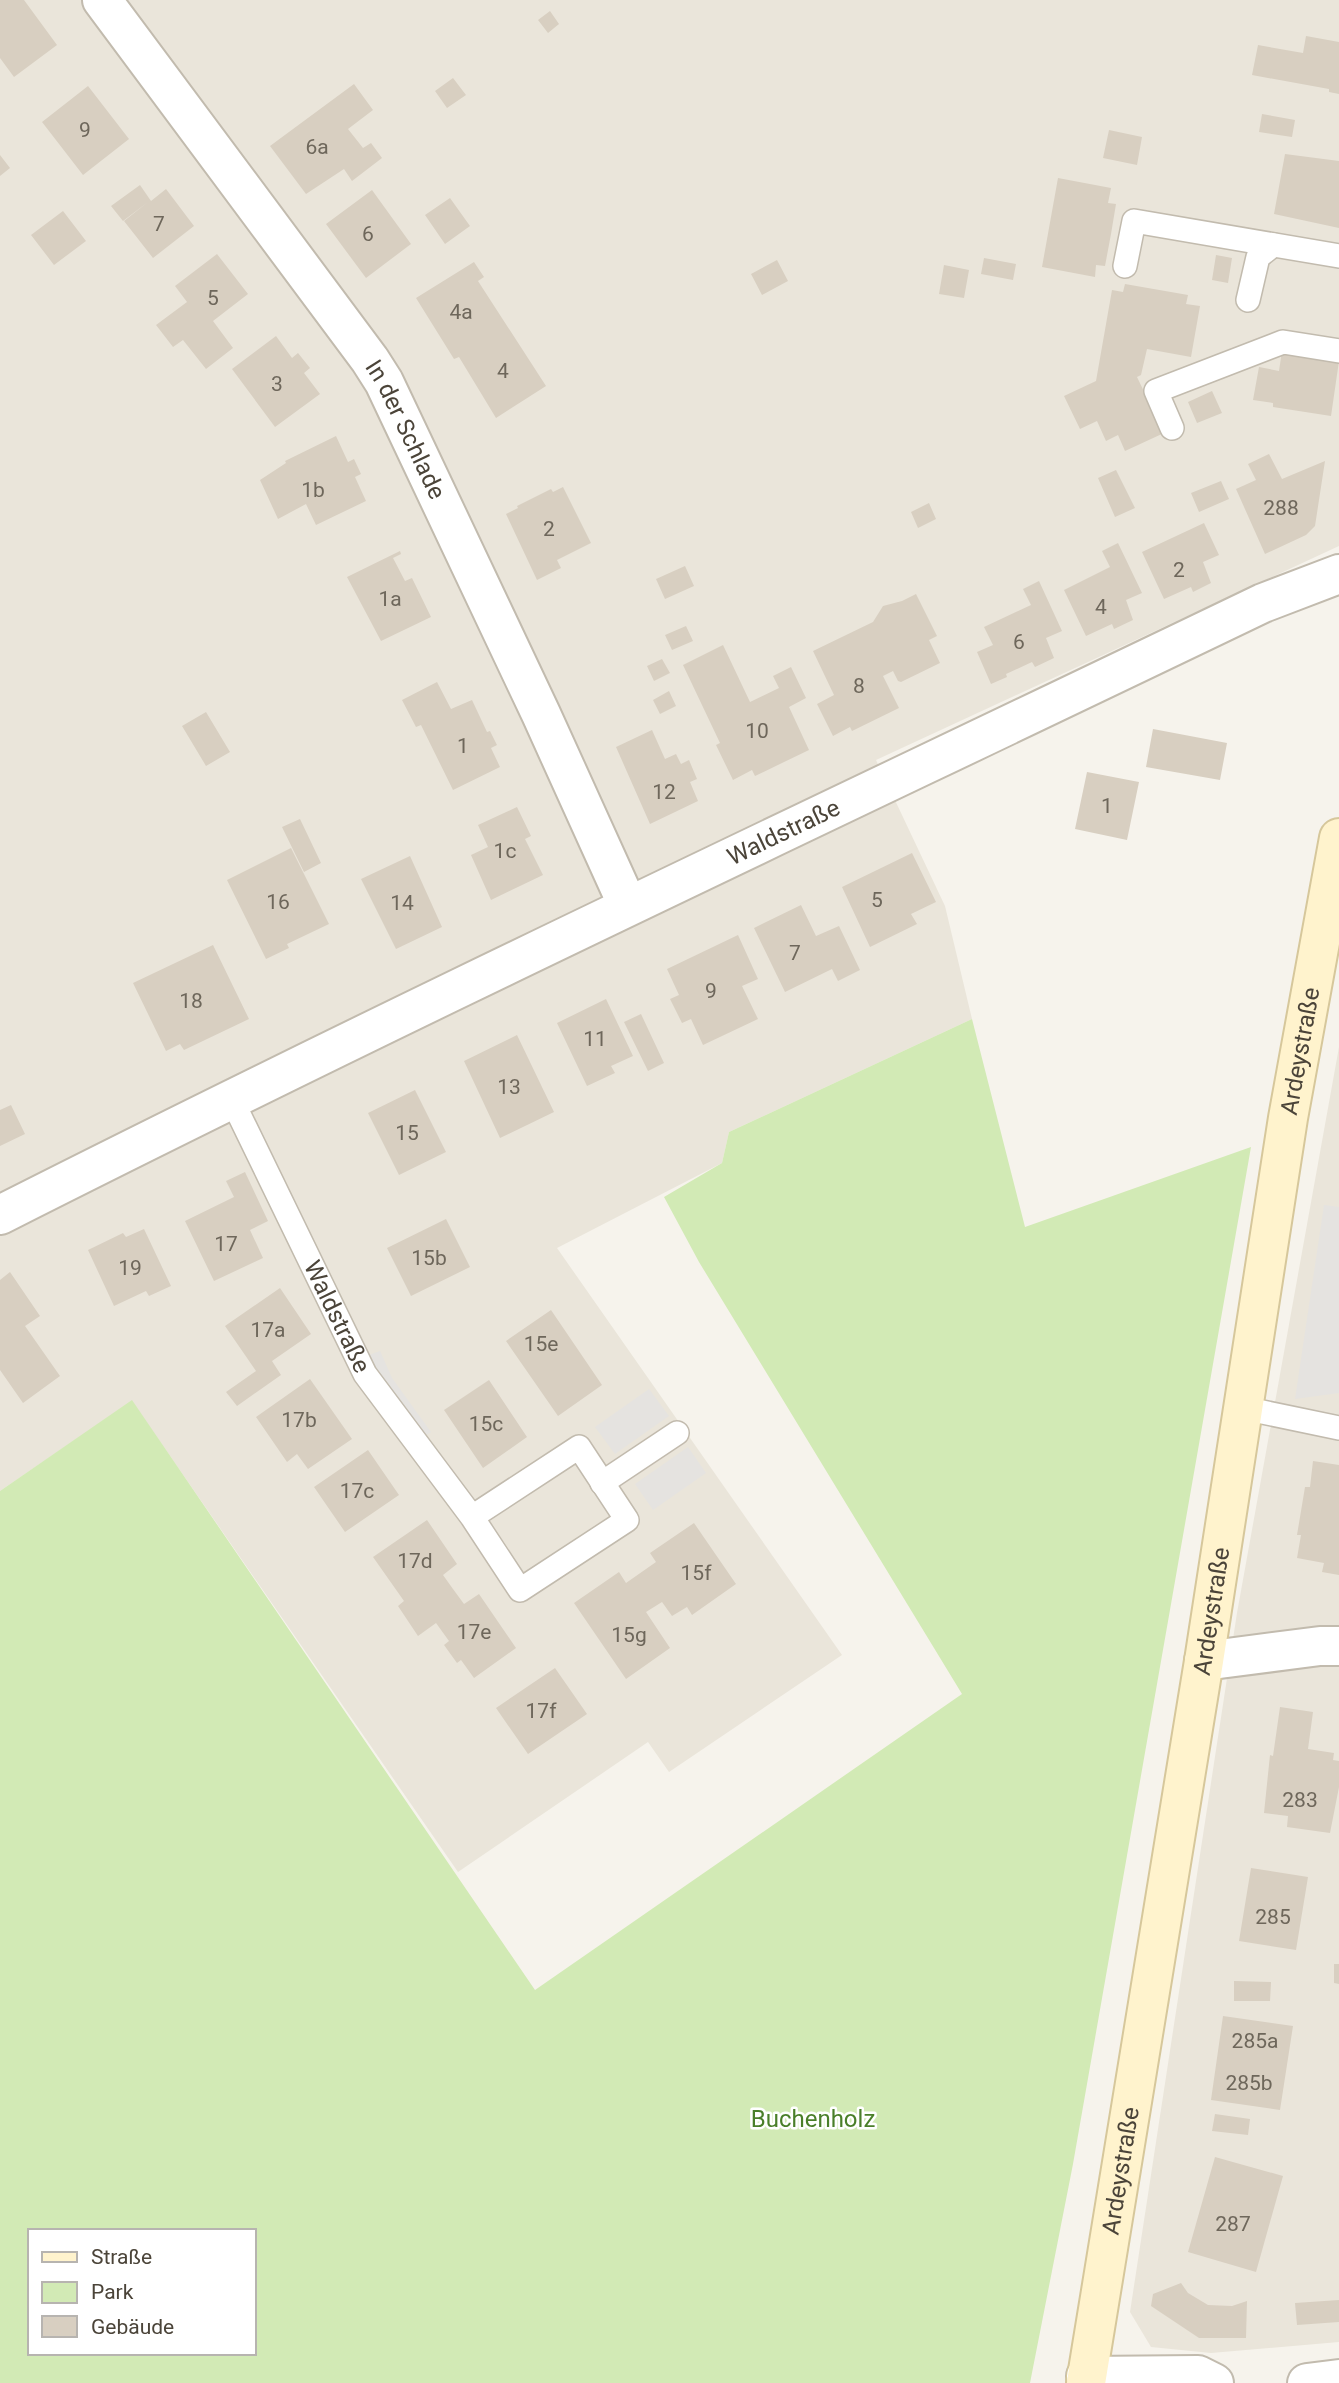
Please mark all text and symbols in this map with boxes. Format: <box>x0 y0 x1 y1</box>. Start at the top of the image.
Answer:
house number: 9 <box>79 118 91 142</box>
house number: 6a <box>305 135 329 159</box>
house number: 7 <box>153 212 165 236</box>
house number: 6 <box>362 222 374 246</box>
house number: 5 <box>207 286 219 310</box>
house number: 4a <box>449 300 473 324</box>
street label: In der Schlade <box>360 355 451 504</box>
house number: 4 <box>497 359 509 383</box>
house number: 3 <box>271 372 283 396</box>
house number: 1b <box>301 478 325 502</box>
house number: 288 <box>1263 496 1299 520</box>
house number: 2 <box>543 517 555 541</box>
house number: 2 <box>1173 558 1185 582</box>
house number: 1a <box>378 587 402 611</box>
house number: 4 <box>1095 595 1107 619</box>
house number: 6 <box>1013 630 1025 654</box>
house number: 8 <box>853 674 865 698</box>
house number: 10 <box>745 719 769 743</box>
house number: 1 <box>457 734 469 758</box>
house number: 12 <box>652 780 676 804</box>
street label: Waldstraße <box>723 794 844 871</box>
house number: 1 <box>1101 794 1113 818</box>
house number: 1c <box>494 839 516 863</box>
house number: 5 <box>871 888 883 912</box>
house number: 16 <box>266 890 290 914</box>
house number: 14 <box>390 891 414 915</box>
house number: 7 <box>789 941 801 965</box>
house number: 9 <box>705 979 717 1003</box>
street label: Ardeystraße <box>1275 985 1326 1117</box>
house number: 18 <box>179 989 203 1013</box>
house number: 11 <box>583 1027 607 1051</box>
house number: 13 <box>497 1075 521 1099</box>
house number: 15 <box>395 1121 419 1145</box>
house number: 17 <box>214 1232 238 1256</box>
house number: 15b <box>411 1246 447 1270</box>
house number: 19 <box>118 1256 142 1280</box>
street label: Waldstraße <box>298 1256 376 1377</box>
house number: 17a <box>250 1318 286 1342</box>
house number: 15e <box>524 1332 558 1356</box>
house number: 17b <box>281 1408 317 1432</box>
house number: 15c <box>469 1412 503 1436</box>
house number: 17c <box>340 1479 374 1503</box>
street label: Ardeystraße <box>1188 1545 1235 1677</box>
house number: 17d <box>397 1549 433 1573</box>
house number: 15f <box>681 1561 712 1585</box>
house number: 17e <box>457 1620 491 1644</box>
house number: 15g <box>611 1623 647 1647</box>
house number: 17f <box>526 1699 557 1723</box>
house number: 283 <box>1282 1788 1318 1812</box>
house number: 285 <box>1255 1905 1291 1929</box>
house number: 285a <box>1232 2029 1278 2053</box>
house number: 285b <box>1225 2071 1273 2095</box>
park label: Buchenholz <box>751 2105 875 2133</box>
street label: Ardeystraße <box>1096 2105 1145 2237</box>
house number: 287 <box>1215 2212 1251 2236</box>
legend <box>28 2229 256 2355</box>
text: Straße <box>91 2245 152 2269</box>
text: Park <box>91 2280 134 2304</box>
text: Gebäude <box>91 2315 174 2339</box>

